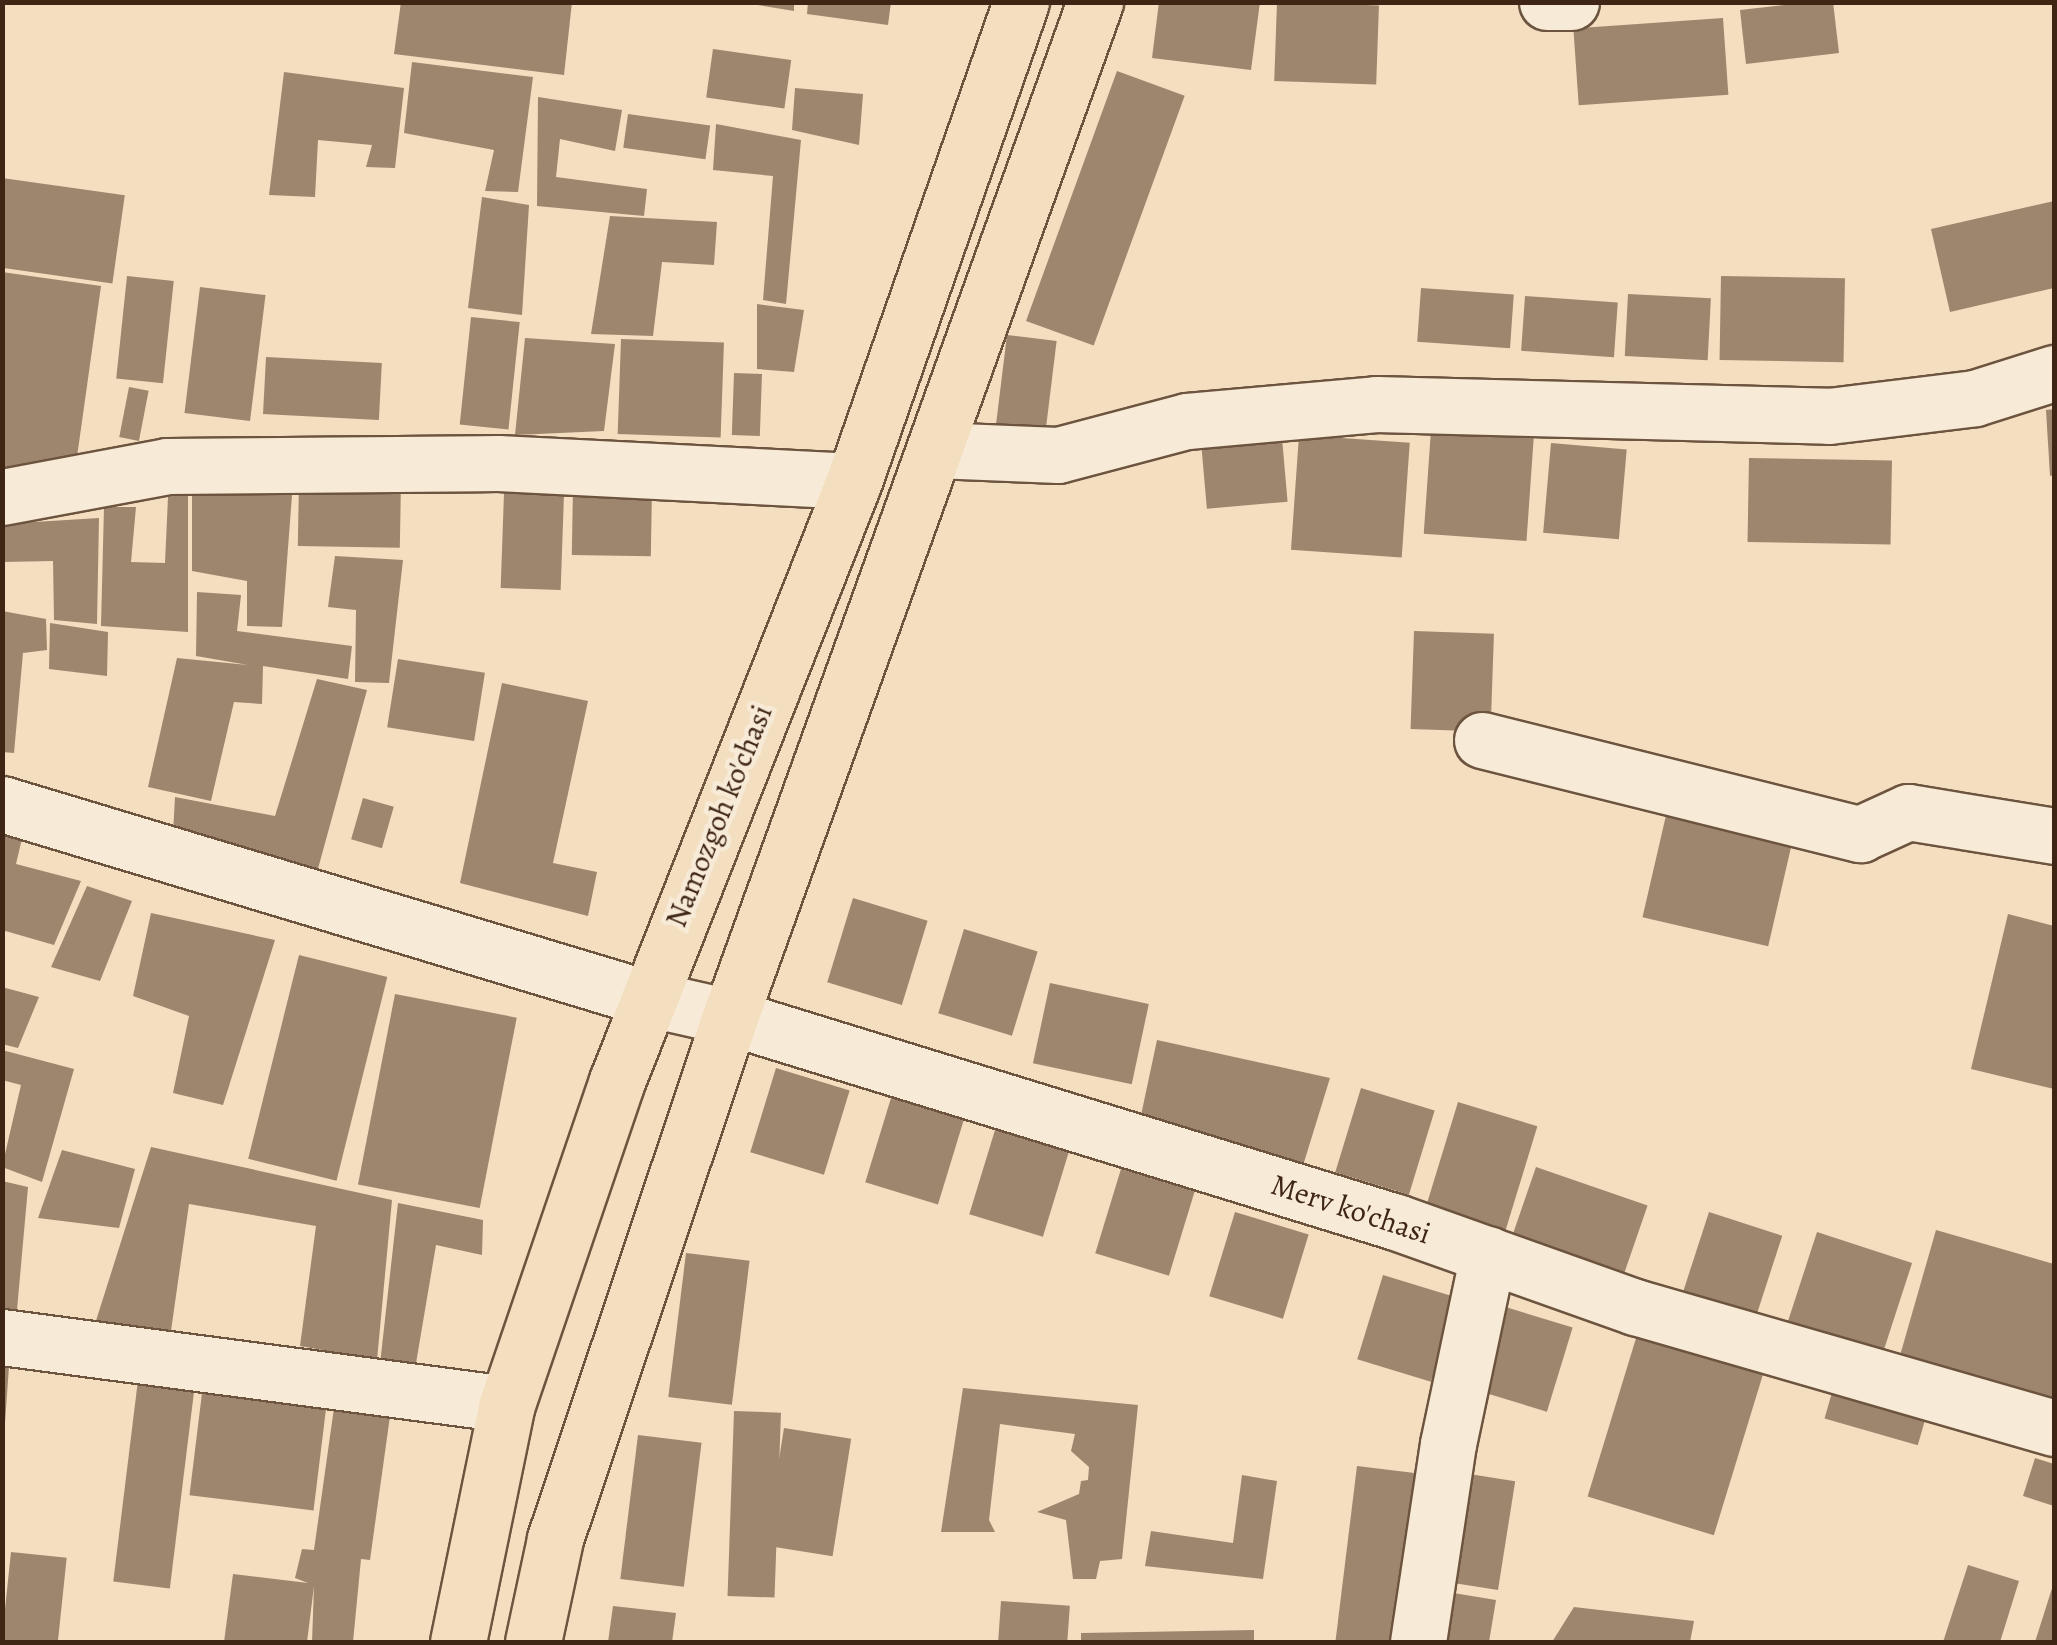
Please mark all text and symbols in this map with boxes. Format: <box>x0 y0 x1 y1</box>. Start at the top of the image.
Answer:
street label: Namozgoh ko'chasi <box>658 700 780 932</box>
street label: Merv ko'chasi <box>1267 1166 1435 1252</box>

